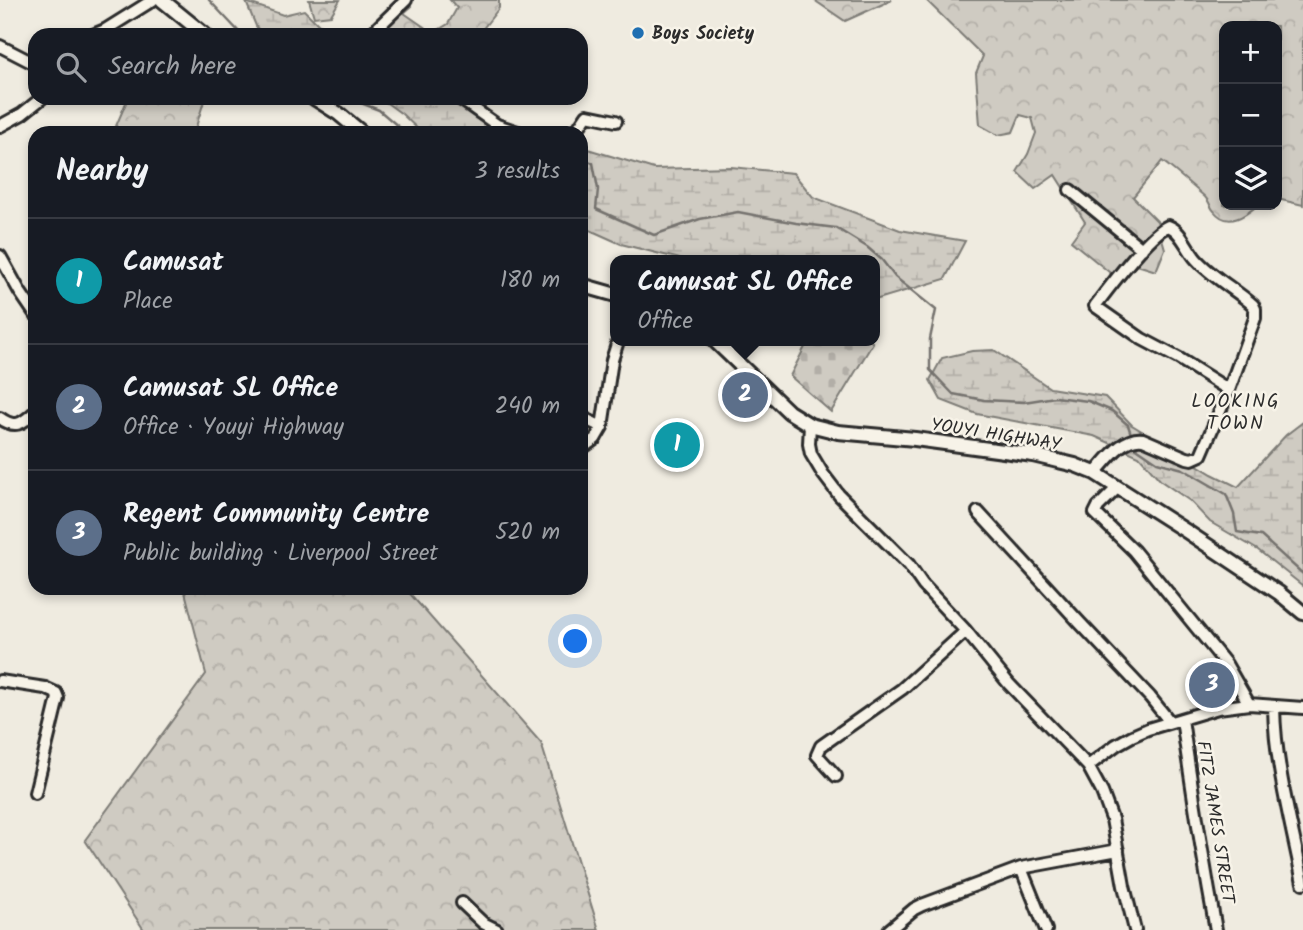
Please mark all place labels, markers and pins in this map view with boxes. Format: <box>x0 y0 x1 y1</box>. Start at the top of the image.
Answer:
place label: Boys Society <box>652 20 755 49</box>
marker: Boys Society <box>630 25 646 41</box>
pin: 2 <box>722 369 768 421</box>
pin: 1 <box>654 419 700 471</box>
pin: 3 <box>1189 659 1235 711</box>

